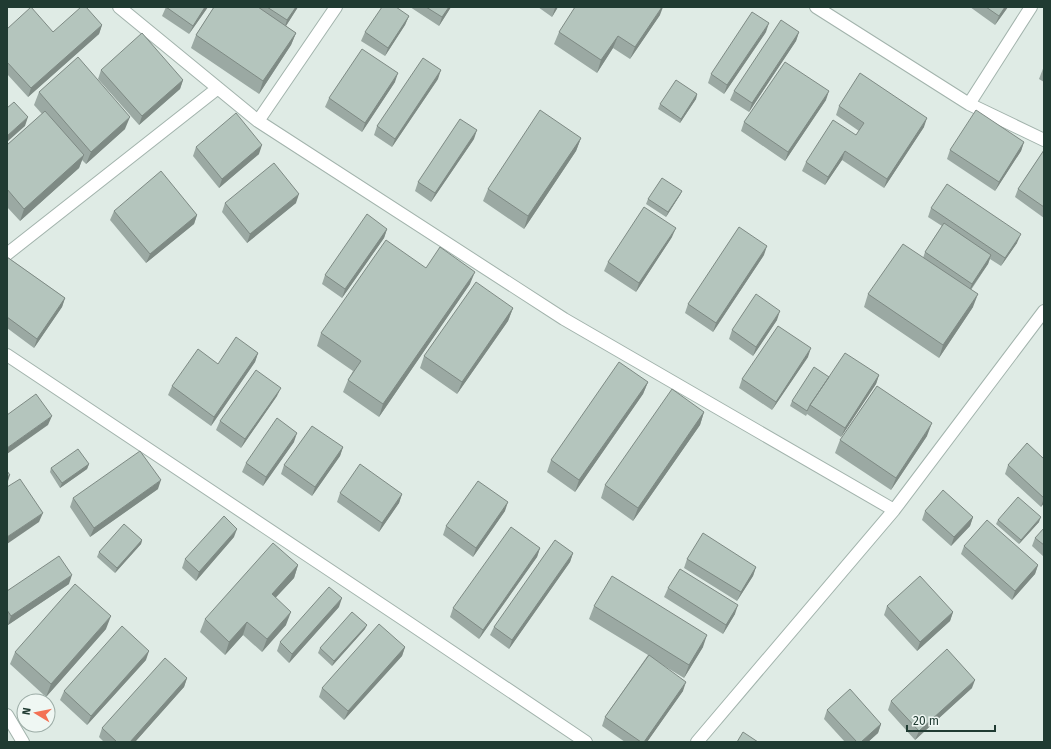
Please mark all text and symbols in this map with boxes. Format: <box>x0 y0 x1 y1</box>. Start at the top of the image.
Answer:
north arrow <box>16 693 56 733</box>
text: N <box>20 707 34 716</box>
scale bar <box>907 707 995 733</box>
text: 20 m <box>913 714 939 728</box>

